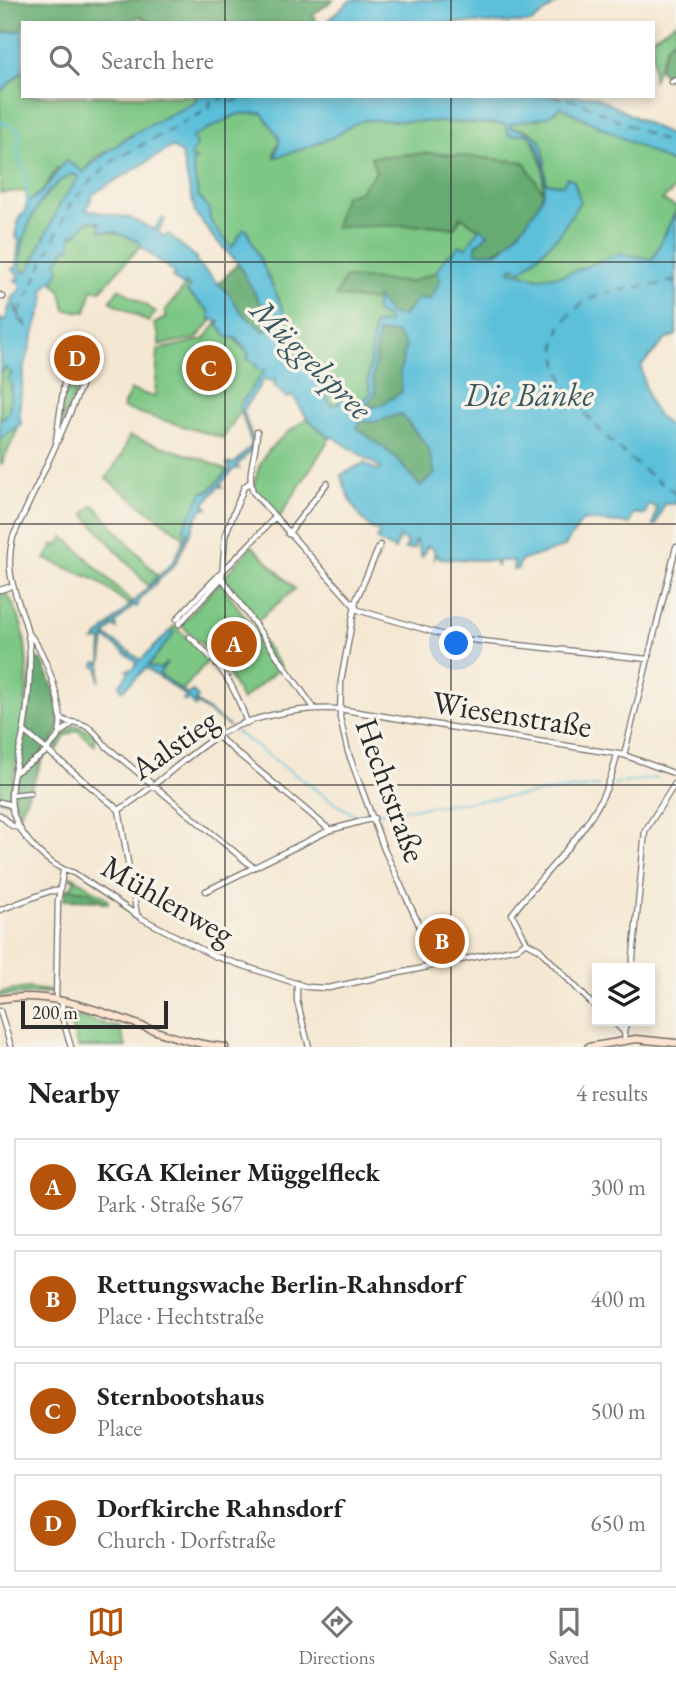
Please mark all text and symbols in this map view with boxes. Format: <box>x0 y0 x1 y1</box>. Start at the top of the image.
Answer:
search box <box>21 21 655 98</box>
icon: search <box>45 41 83 79</box>
text: Search here <box>101 43 214 77</box>
water label: Müggelspree <box>240 287 383 430</box>
pin: D <box>54 332 100 384</box>
pin: C <box>186 342 232 394</box>
water label: Die Bänke <box>463 373 594 416</box>
pin: A <box>211 618 257 670</box>
your location <box>439 626 473 660</box>
street label: Wiesenstraße <box>429 681 595 747</box>
street label: Aalstieg <box>121 698 227 790</box>
street label: Hechtstraße <box>346 712 436 868</box>
street label: Mühlenweg <box>94 845 243 955</box>
pin: B <box>419 915 465 967</box>
map controls <box>592 963 655 1026</box>
button: layers <box>592 963 655 1026</box>
scale bar <box>21 998 168 1030</box>
text: 200 m <box>32 1000 78 1025</box>
text: Nearby <box>28 1073 120 1112</box>
text: 4 results <box>576 1078 648 1108</box>
text: KGA Kleiner Müggelfleck <box>97 1155 380 1189</box>
text: A <box>45 1172 61 1202</box>
text: 300 m <box>590 1172 646 1202</box>
text: Park · Straße 567 <box>97 1189 243 1219</box>
text: Rettungswache Berlin-Rahnsdorf <box>97 1267 464 1301</box>
text: B <box>46 1284 60 1314</box>
text: 400 m <box>590 1284 646 1314</box>
text: Place · Hechtstraße <box>97 1301 264 1331</box>
text: Sternbootshaus <box>97 1379 264 1413</box>
text: C <box>45 1396 61 1426</box>
text: 500 m <box>590 1396 646 1426</box>
text: Place <box>97 1413 142 1443</box>
text: Dorfkirche Rahnsdorf <box>97 1491 343 1525</box>
text: D <box>44 1508 62 1538</box>
text: 650 m <box>590 1508 646 1538</box>
text: Church · Dorfstraße <box>97 1525 276 1555</box>
tab: Map <box>87 1603 125 1670</box>
tab: Directions <box>298 1603 375 1670</box>
tab: Saved <box>548 1603 589 1670</box>

